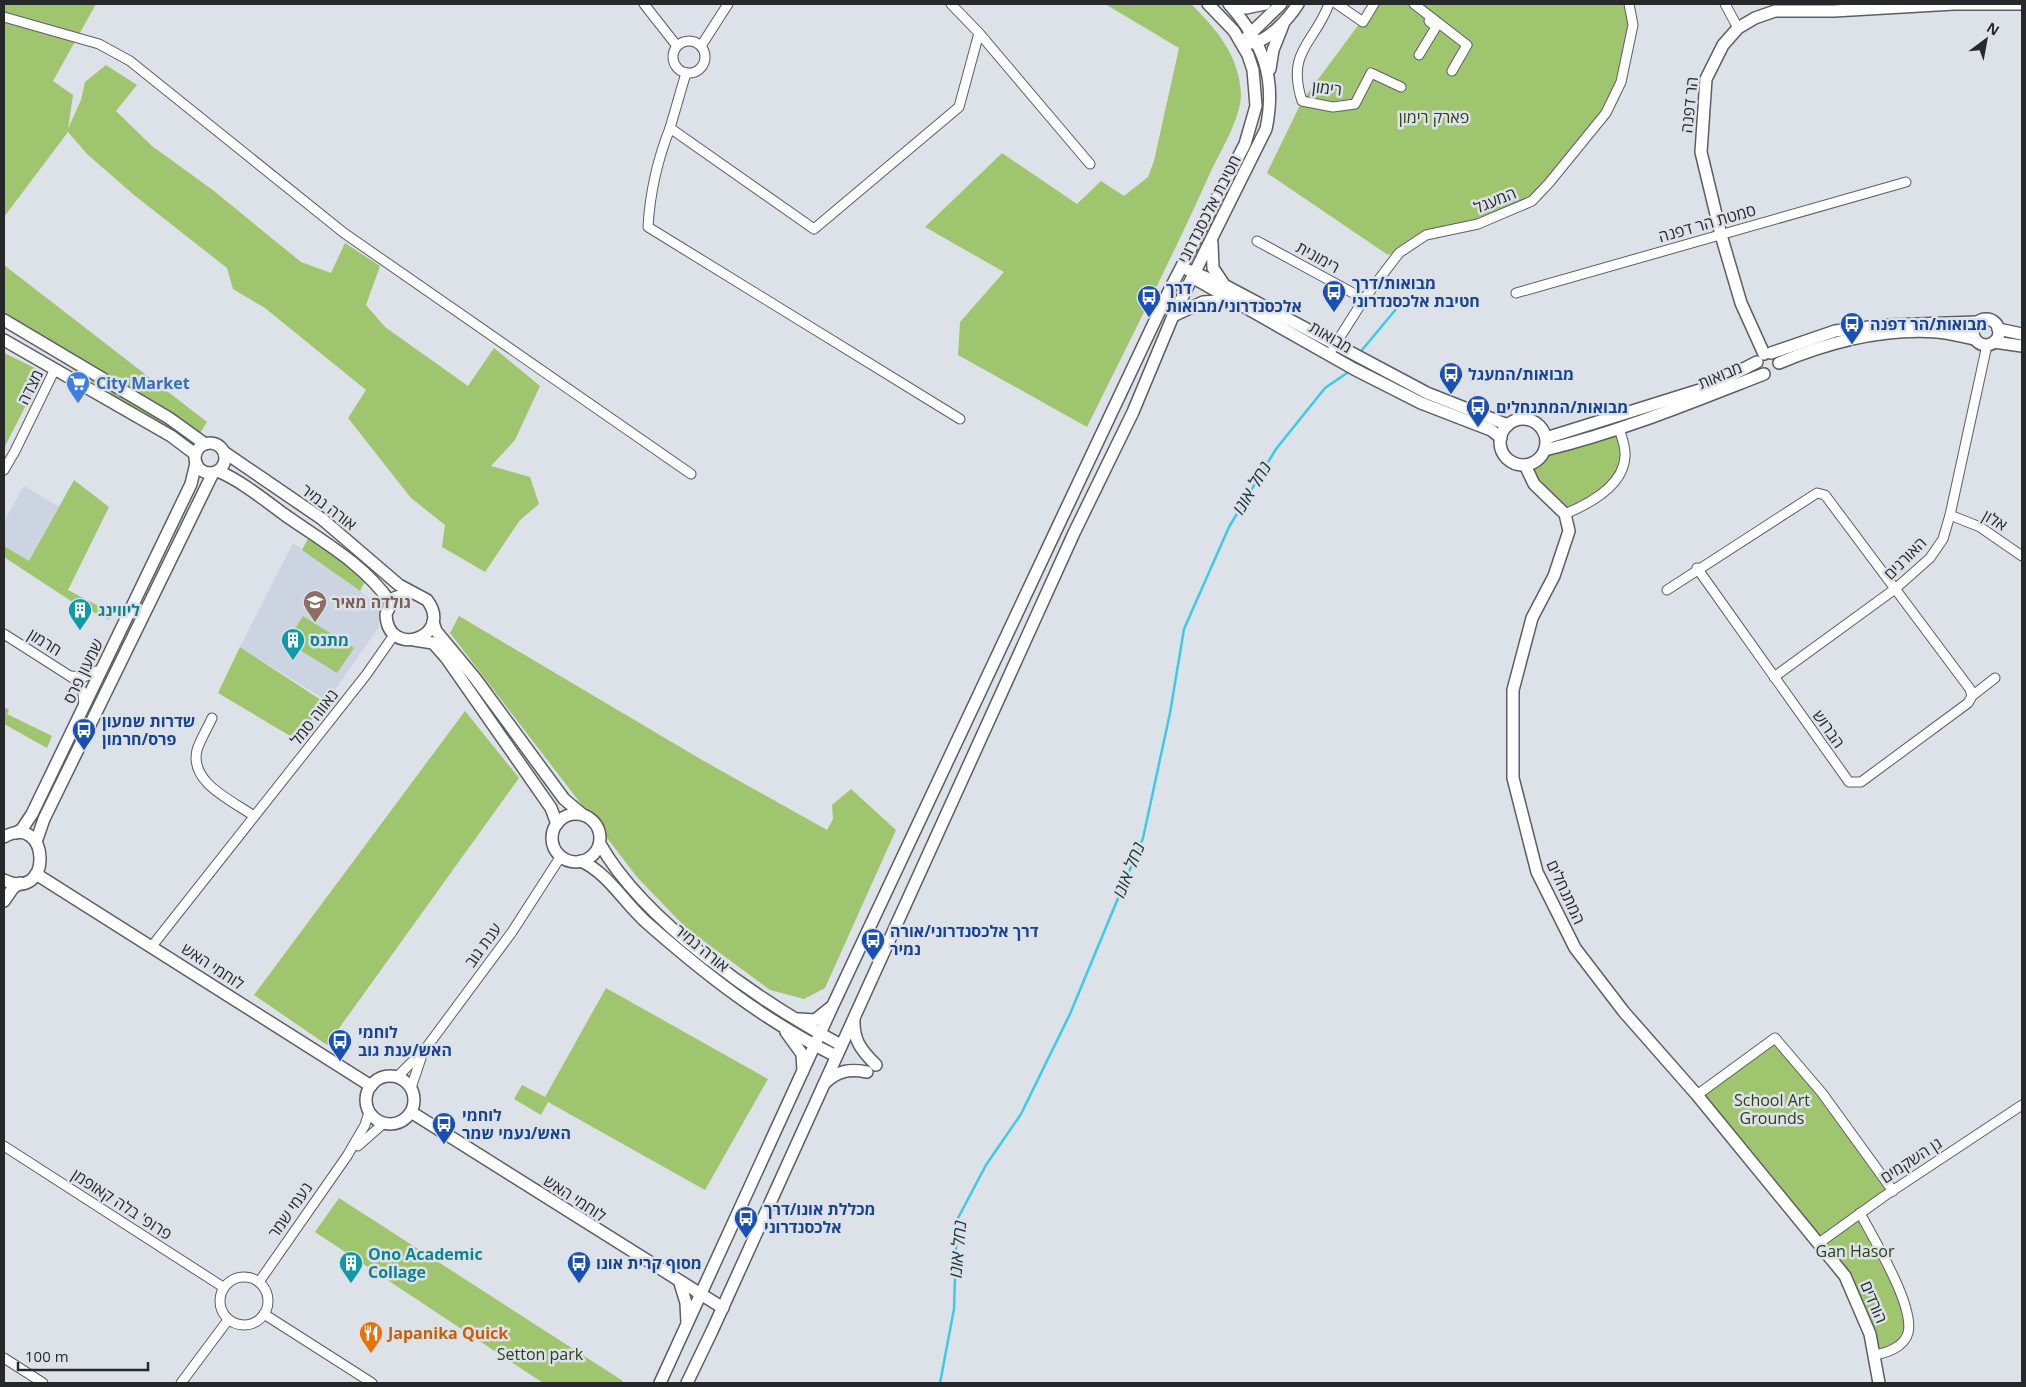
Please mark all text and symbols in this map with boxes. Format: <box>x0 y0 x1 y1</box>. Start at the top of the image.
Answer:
north arrow <box>1961 15 2011 65</box>
text: N <box>1983 17 2003 40</box>
street label: רימון <box>1311 75 1343 101</box>
street label: הר דפנה <box>1675 76 1703 134</box>
park label: פארק רימון <box>1399 106 1469 128</box>
street label: חטיבת אלכסנדרוני <box>1172 151 1246 267</box>
street label: המעגל <box>1471 182 1519 218</box>
street label: סמטת הר דפנה <box>1656 199 1758 247</box>
street label: רימונית <box>1292 236 1344 278</box>
place label: מבואות/דרך חטיבת אלכסנדרוני <box>1352 272 1480 312</box>
place label: דרך אלכסנדרוני/מבואות <box>1166 277 1302 317</box>
bus stop icon: מבואות/דרך חטיבת אלכסנדרוני <box>1321 279 1347 313</box>
bus stop icon: דרך אלכסנדרוני/מבואות <box>1136 284 1162 318</box>
bus stop icon: מבואות/הר דפנה <box>1839 311 1865 345</box>
place label: מבואות/הר דפנה <box>1870 313 1987 335</box>
street label: מבואות <box>1306 316 1356 358</box>
street label: מבואות <box>1695 356 1745 394</box>
bus stop icon: מבואות/המעגל <box>1438 361 1464 395</box>
place label: מבואות/המעגל <box>1468 363 1574 385</box>
street label: מצדה <box>12 366 48 408</box>
supermarket icon: City Market <box>65 370 91 404</box>
place label: City Market <box>96 372 190 394</box>
bus stop icon: מבואות/המתנחלים <box>1465 394 1491 428</box>
place label: מבואות/המתנחלים <box>1496 396 1628 418</box>
water label: נחל אונו <box>1226 457 1276 518</box>
street label: אורה נמיר <box>297 479 361 535</box>
street label: אלון <box>1979 504 2011 536</box>
street label: האורנים <box>1879 532 1931 584</box>
school or university icon: גולדה מאיר <box>302 589 328 623</box>
place label: גולדה מאיר <box>332 591 411 613</box>
building icon: ליווינג <box>67 597 93 631</box>
place label: ליווינג <box>98 599 140 621</box>
street label: חרמון <box>24 623 66 661</box>
building icon: מתנס <box>280 627 306 661</box>
place label: מתנס <box>310 629 349 651</box>
street label: שמעון פרס <box>58 635 108 707</box>
street label: נאווה סמל <box>285 684 343 750</box>
street label: הברוש <box>1808 706 1850 752</box>
place label: שדרות שמעון פרס/חרמון <box>102 710 195 750</box>
bus stop icon: שדרות שמעון פרס/חרמון <box>71 717 97 751</box>
water label: נחל אונו <box>1106 838 1150 901</box>
street label: המתנחלים <box>1542 856 1590 928</box>
street label: ענת גוב <box>460 918 506 972</box>
street label: אורה נמיר <box>670 919 734 977</box>
place label: דרך אלכסנדרוני/אורה נמיר <box>890 920 1039 960</box>
bus stop icon: דרך אלכסנדרוני/אורה נמיר <box>860 927 886 961</box>
street label: לוחמי האש <box>177 938 249 995</box>
place label: לוחמי האש/ענת גוב <box>358 1021 452 1061</box>
bus stop icon: לוחמי האש/ענת גוב <box>327 1028 353 1062</box>
park label: School Art Grounds <box>1734 1089 1810 1129</box>
place label: לוחמי האש/נעמי שמר <box>462 1104 571 1144</box>
bus stop icon: לוחמי האש/נעמי שמר <box>431 1111 457 1145</box>
street label: גן השקמים <box>1876 1132 1946 1188</box>
street label: פרופ' בלה קאופמן <box>68 1163 176 1245</box>
street label: לוחמי האש <box>539 1170 611 1227</box>
street label: נעמי שמר <box>263 1178 317 1242</box>
place label: מכללת אונו/דרך אלכסנדרוני <box>764 1198 875 1238</box>
bus stop icon: מכללת אונו/דרך אלכסנדרוני <box>733 1205 759 1239</box>
water label: נחל אונו <box>943 1219 971 1279</box>
park label: Gan Hasor <box>1816 1240 1895 1262</box>
place label: Ono Academic Collage <box>368 1243 483 1283</box>
building icon: Ono Academic Collage <box>338 1250 364 1284</box>
bus stop icon: מסוף קרית אונו <box>566 1250 592 1284</box>
place label: מסוף קרית אונו <box>596 1252 702 1274</box>
street label: הורדים <box>1855 1277 1893 1327</box>
restaurant icon: Japanika Quick <box>358 1320 384 1354</box>
place label: Japanika Quick <box>386 1322 508 1344</box>
scale bar <box>18 1340 148 1372</box>
park label: Setton park <box>497 1343 584 1365</box>
text: 100 m <box>25 1346 69 1366</box>

